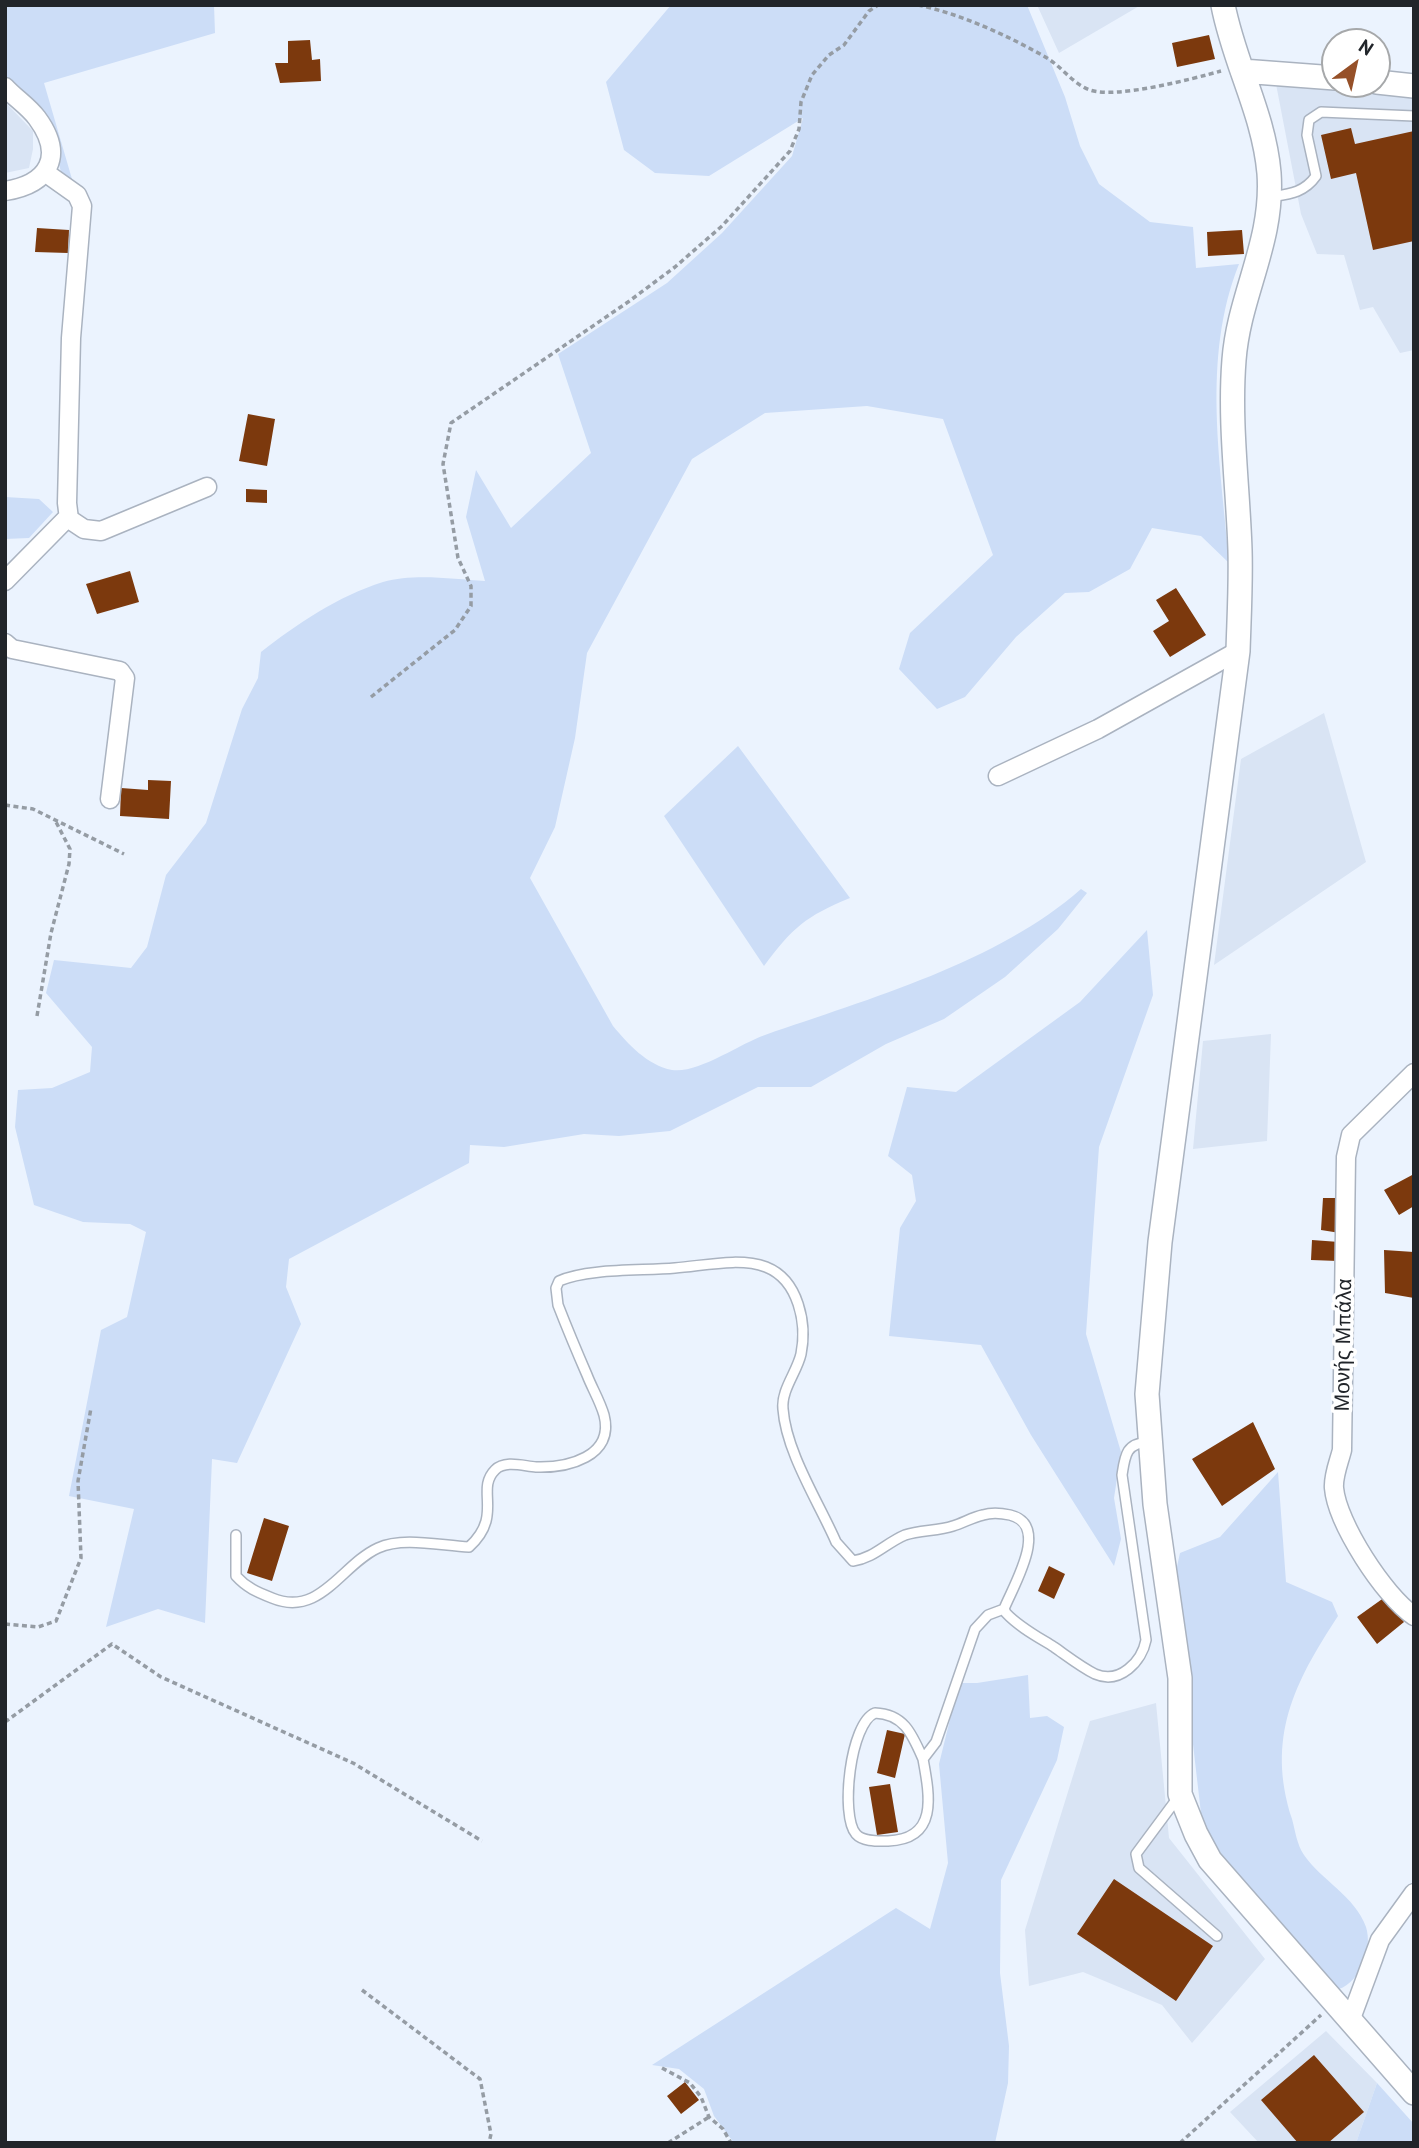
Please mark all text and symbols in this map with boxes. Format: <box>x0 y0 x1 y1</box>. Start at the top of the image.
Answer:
north arrow <box>1321 28 1391 98</box>
text: N <box>1355 34 1378 61</box>
street label: Μονής Μπάλα <box>1330 1278 1358 1412</box>

